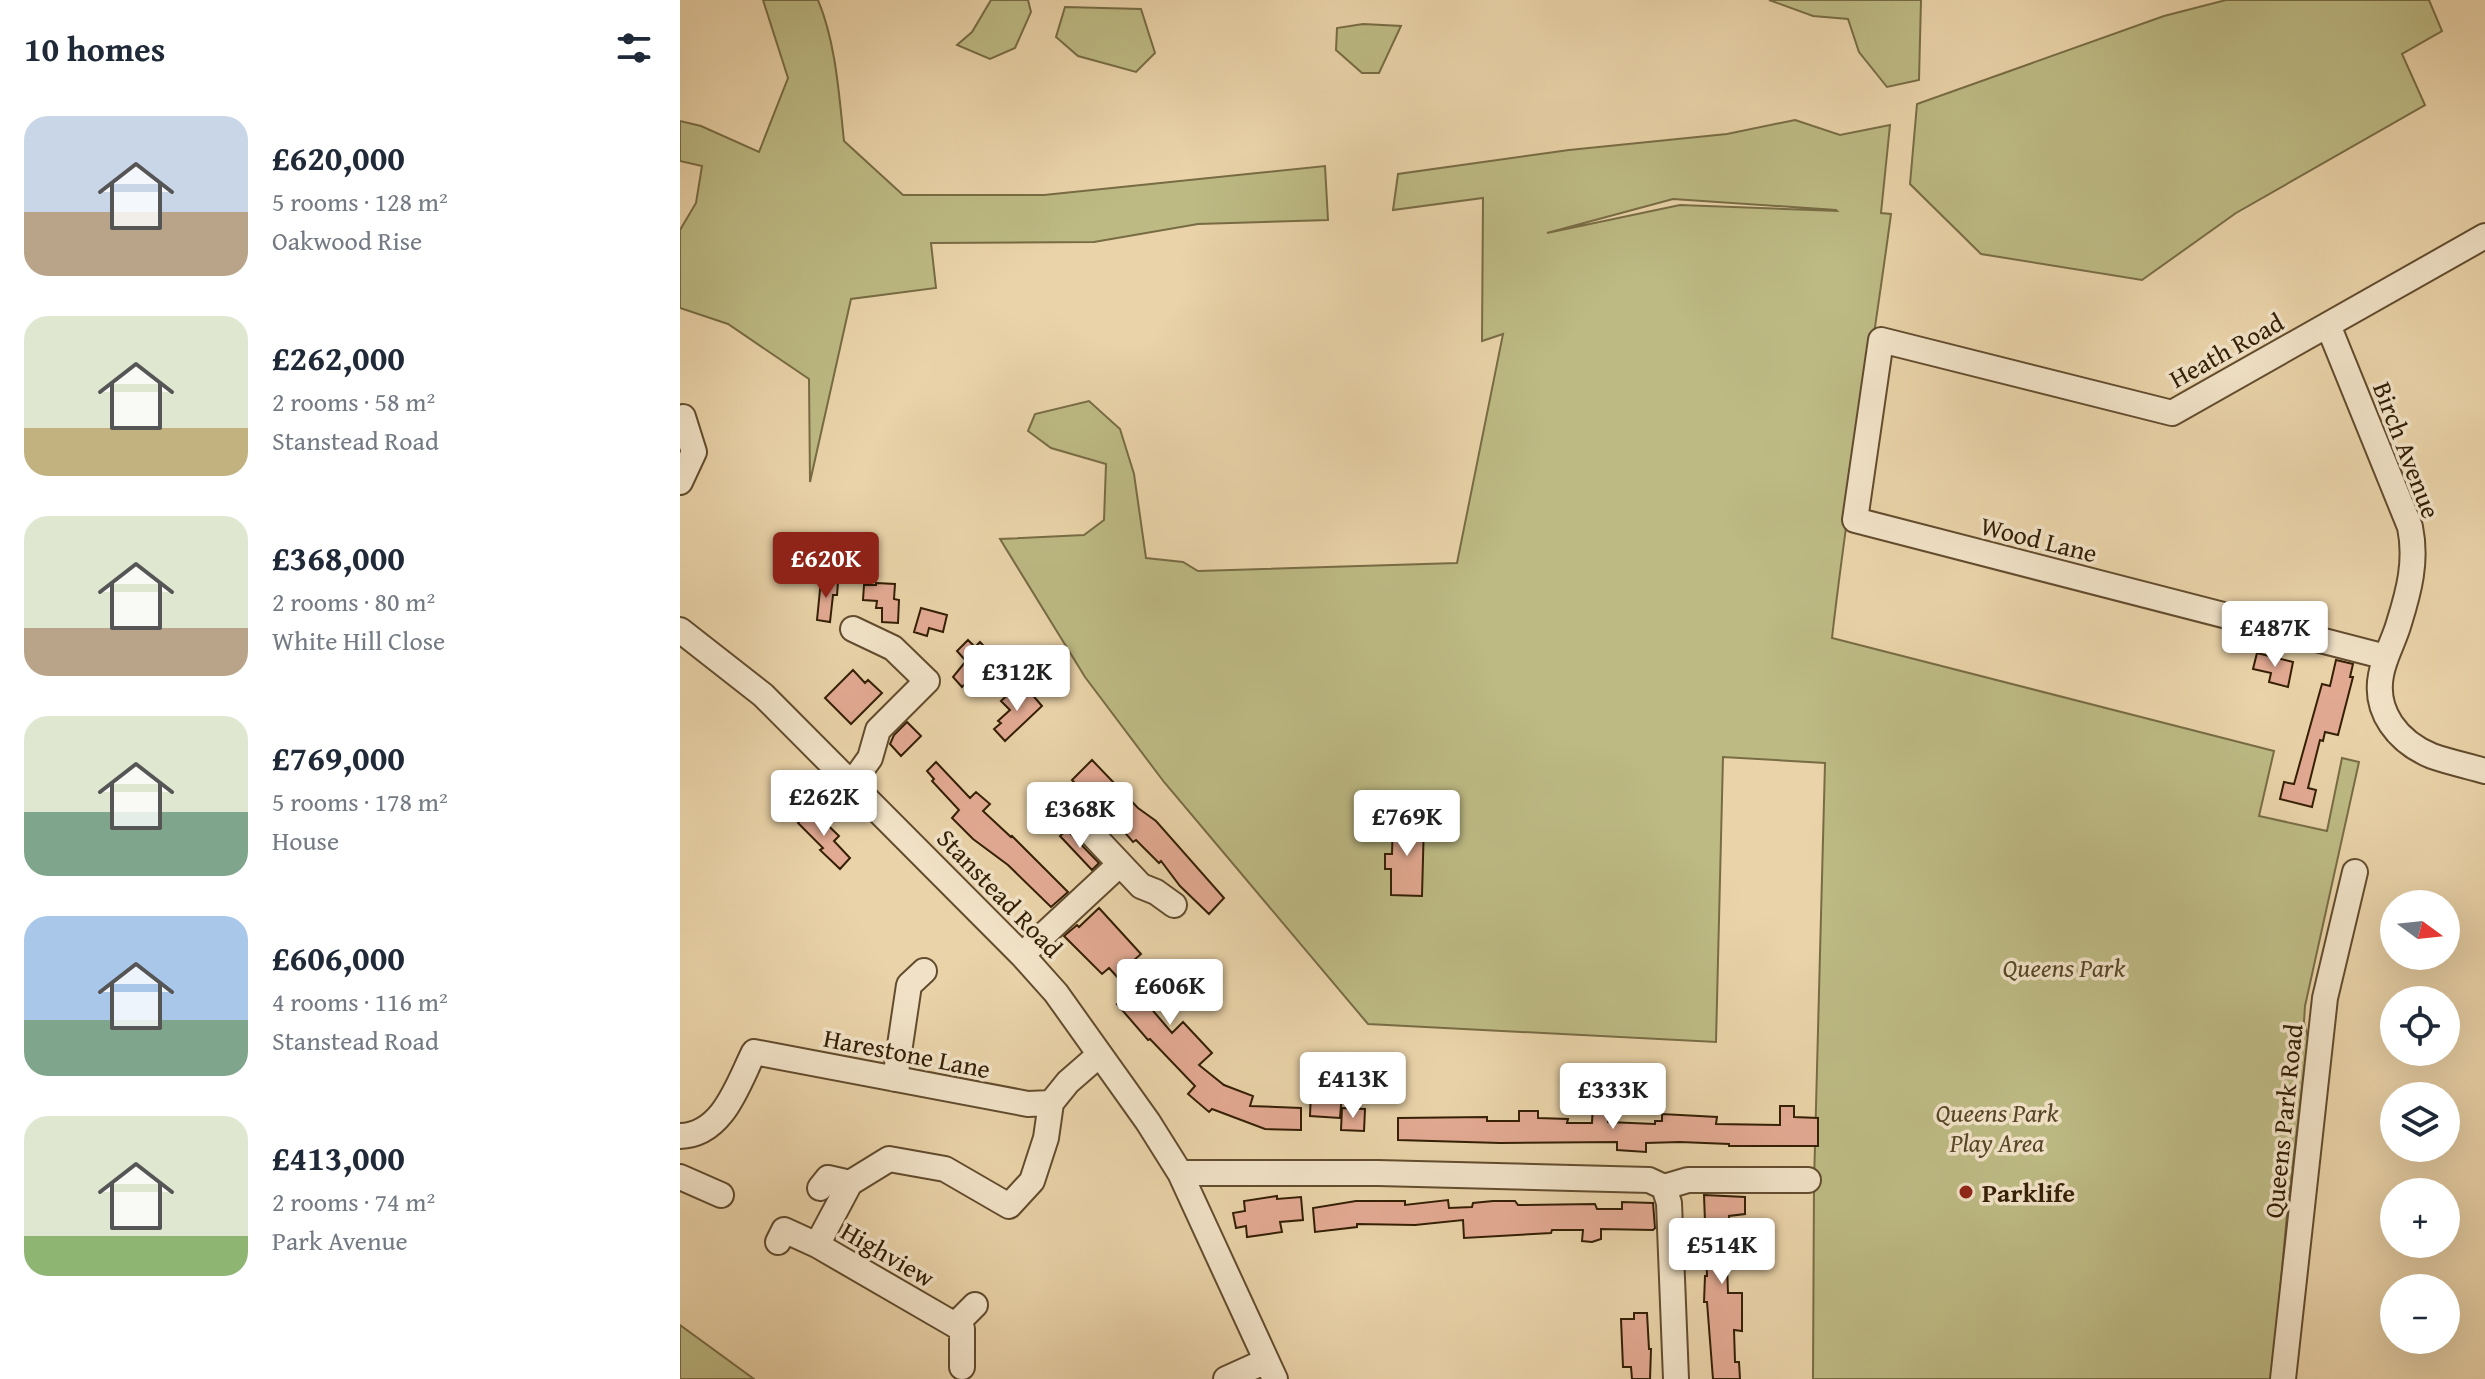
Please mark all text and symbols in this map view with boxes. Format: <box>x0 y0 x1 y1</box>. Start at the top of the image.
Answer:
text: 10 homes <box>24 24 165 73</box>
icon: filters <box>612 26 656 70</box>
text: £620,000 <box>272 133 405 182</box>
icon: home <box>88 148 184 244</box>
text: 5 rooms · 128 m² <box>272 182 448 221</box>
text: Oakwood Rise <box>272 221 422 260</box>
street label: Heath Road <box>2162 302 2291 398</box>
text: £262,000 <box>272 333 405 382</box>
icon: home <box>88 348 184 444</box>
street label: Birch Avenue <box>2363 376 2451 524</box>
text: 2 rooms · 58 m² <box>272 382 435 421</box>
text: Stanstead Road <box>272 421 439 460</box>
street label: Wood Lane <box>1977 506 2101 572</box>
pin: £620K <box>770 532 882 600</box>
text: £368,000 <box>272 533 405 582</box>
text: £620K <box>791 538 861 577</box>
icon: home <box>88 548 184 644</box>
text: 2 rooms · 80 m² <box>272 582 435 621</box>
pin: £487K <box>2219 601 2331 669</box>
text: £487K <box>2240 607 2310 646</box>
text: White Hill Close <box>272 621 445 660</box>
pin: £312K <box>961 645 1073 713</box>
text: £312K <box>982 651 1052 690</box>
text: £769,000 <box>272 733 405 782</box>
icon: home <box>88 748 184 844</box>
pin: £262K <box>768 770 880 838</box>
text: £262K <box>789 776 859 815</box>
text: 5 rooms · 178 m² <box>272 782 448 821</box>
pin: £368K <box>1024 782 1136 850</box>
text: £368K <box>1045 788 1115 827</box>
pin: £769K <box>1351 790 1463 858</box>
text: £769K <box>1372 796 1442 835</box>
street label: Stanstead Road <box>928 819 1072 967</box>
text: House <box>272 821 339 860</box>
north arrow <box>2380 890 2460 970</box>
map controls <box>2380 890 2460 1354</box>
text: £606,000 <box>272 933 405 982</box>
icon: home <box>88 948 184 1044</box>
park label: Queens Park <box>2003 948 2126 987</box>
pin: £606K <box>1114 959 1226 1027</box>
text: £606K <box>1135 965 1205 1004</box>
text: 4 rooms · 116 m² <box>272 982 448 1021</box>
button: locate <box>2380 986 2460 1066</box>
street label: Harestone Lane <box>820 1018 994 1088</box>
text: Stanstead Road <box>272 1021 439 1060</box>
street label: Queens Park Road <box>2253 1022 2313 1220</box>
pin: £413K <box>1297 1052 1409 1120</box>
text: £413K <box>1318 1058 1388 1097</box>
pin: £333K <box>1557 1063 1669 1131</box>
text: £333K <box>1578 1069 1648 1108</box>
button: layers <box>2380 1082 2460 1162</box>
park label: Queens Park Play Area <box>1936 1093 2059 1162</box>
text: £413,000 <box>272 1133 405 1182</box>
icon: home <box>88 1148 184 1244</box>
place label: Parklife <box>1982 1173 2075 1212</box>
button: + <box>2380 1178 2460 1258</box>
text: 2 rooms · 74 m² <box>272 1182 435 1221</box>
marker: Parklife <box>1957 1183 1975 1201</box>
street label: Highview <box>834 1211 943 1297</box>
pin: £514K <box>1666 1218 1778 1286</box>
text: Park Avenue <box>272 1221 408 1260</box>
text: £514K <box>1687 1224 1757 1263</box>
button: − <box>2380 1274 2460 1354</box>

